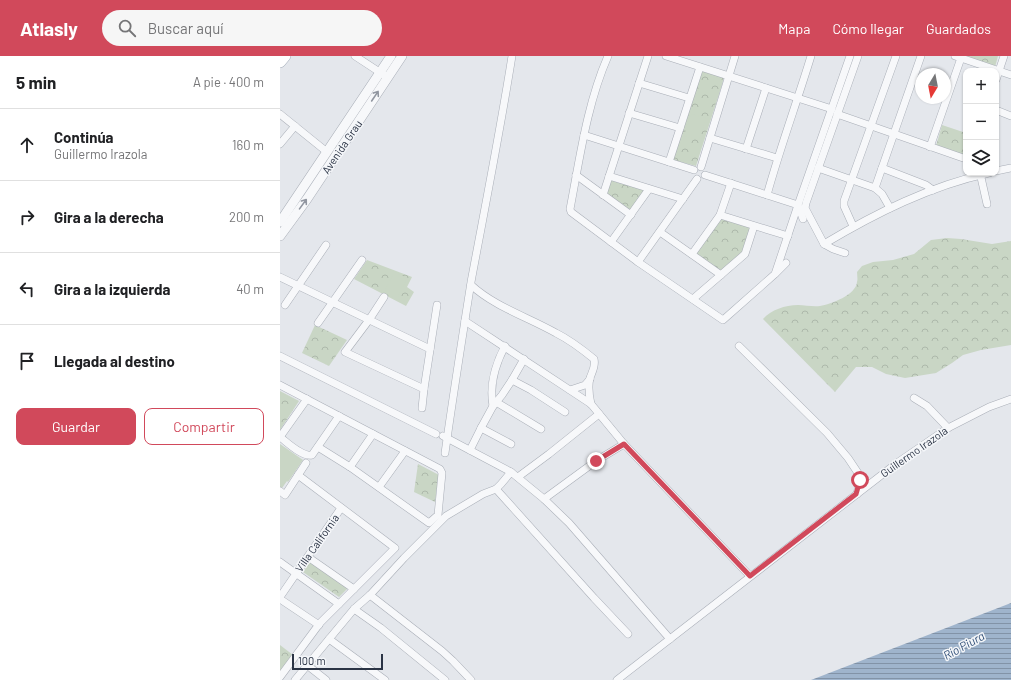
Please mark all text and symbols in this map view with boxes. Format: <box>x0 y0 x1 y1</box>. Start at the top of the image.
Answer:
search box <box>102 10 382 46</box>
text: Atlasly <box>20 17 78 40</box>
icon: search <box>116 17 138 39</box>
text: Buscar aquí <box>148 19 223 37</box>
text: Mapa <box>778 20 810 37</box>
text: Cómo llegar <box>832 20 904 37</box>
text: Guardados <box>926 20 991 37</box>
north arrow <box>915 68 951 104</box>
map controls <box>963 68 999 176</box>
button: + <box>963 68 999 104</box>
text: 5 min <box>16 72 56 92</box>
text: A pie · 400 m <box>193 74 264 90</box>
one-way arrow <box>371 91 379 102</box>
button: − <box>963 104 999 140</box>
street label: Avenida Grau <box>319 117 364 176</box>
text: Continúa <box>54 128 114 146</box>
icon: ahead <box>16 134 38 156</box>
text: 160 m <box>232 137 264 153</box>
button: layers <box>963 140 999 176</box>
text: Guillermo Irazola <box>54 146 147 162</box>
one-way arrow <box>299 199 307 210</box>
icon: right <box>16 206 38 228</box>
text: Gira a la derecha <box>54 208 164 226</box>
text: 200 m <box>229 209 264 225</box>
icon: left <box>16 278 38 300</box>
text: Gira a la izquierda <box>54 280 170 298</box>
text: 40 m <box>236 281 264 297</box>
icon: arrive <box>16 350 38 372</box>
text: Llegada al destino <box>54 352 175 370</box>
button: Guardar <box>16 408 136 445</box>
button: Compartir <box>144 408 264 445</box>
street label: Guillermo Irazola <box>878 424 950 480</box>
route end <box>587 452 605 470</box>
route start <box>851 471 869 489</box>
street label: Villa California <box>292 511 341 574</box>
water label: Río Piura <box>941 628 987 662</box>
scale bar <box>292 652 383 671</box>
text: 100 m <box>298 654 326 667</box>

